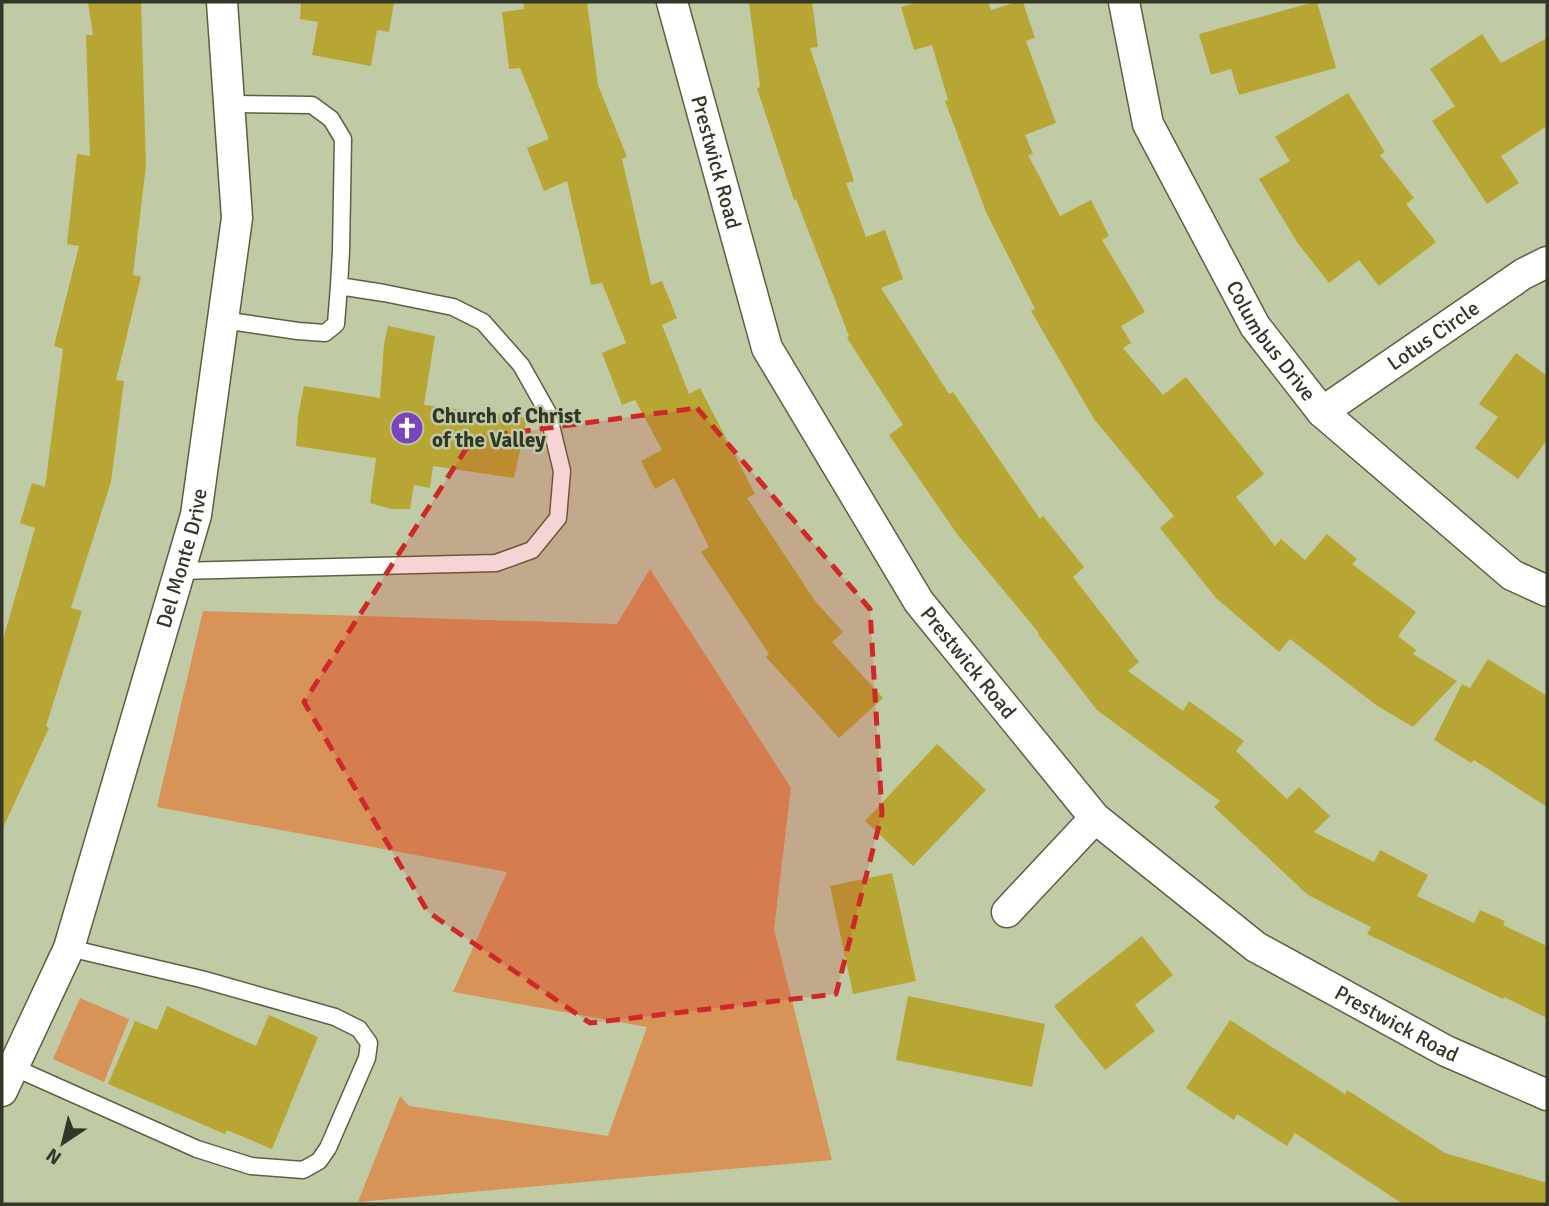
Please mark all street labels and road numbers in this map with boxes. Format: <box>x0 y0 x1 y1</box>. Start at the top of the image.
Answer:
street label: Prestwick Road <box>685 92 747 232</box>
street label: Columbus Drive <box>1220 276 1322 406</box>
street label: Lotus Circle <box>1382 295 1484 376</box>
street label: Del Monte Drive <box>151 487 213 631</box>
street label: Prestwick Road <box>915 601 1022 724</box>
street label: Prestwick Road <box>1330 980 1463 1068</box>

